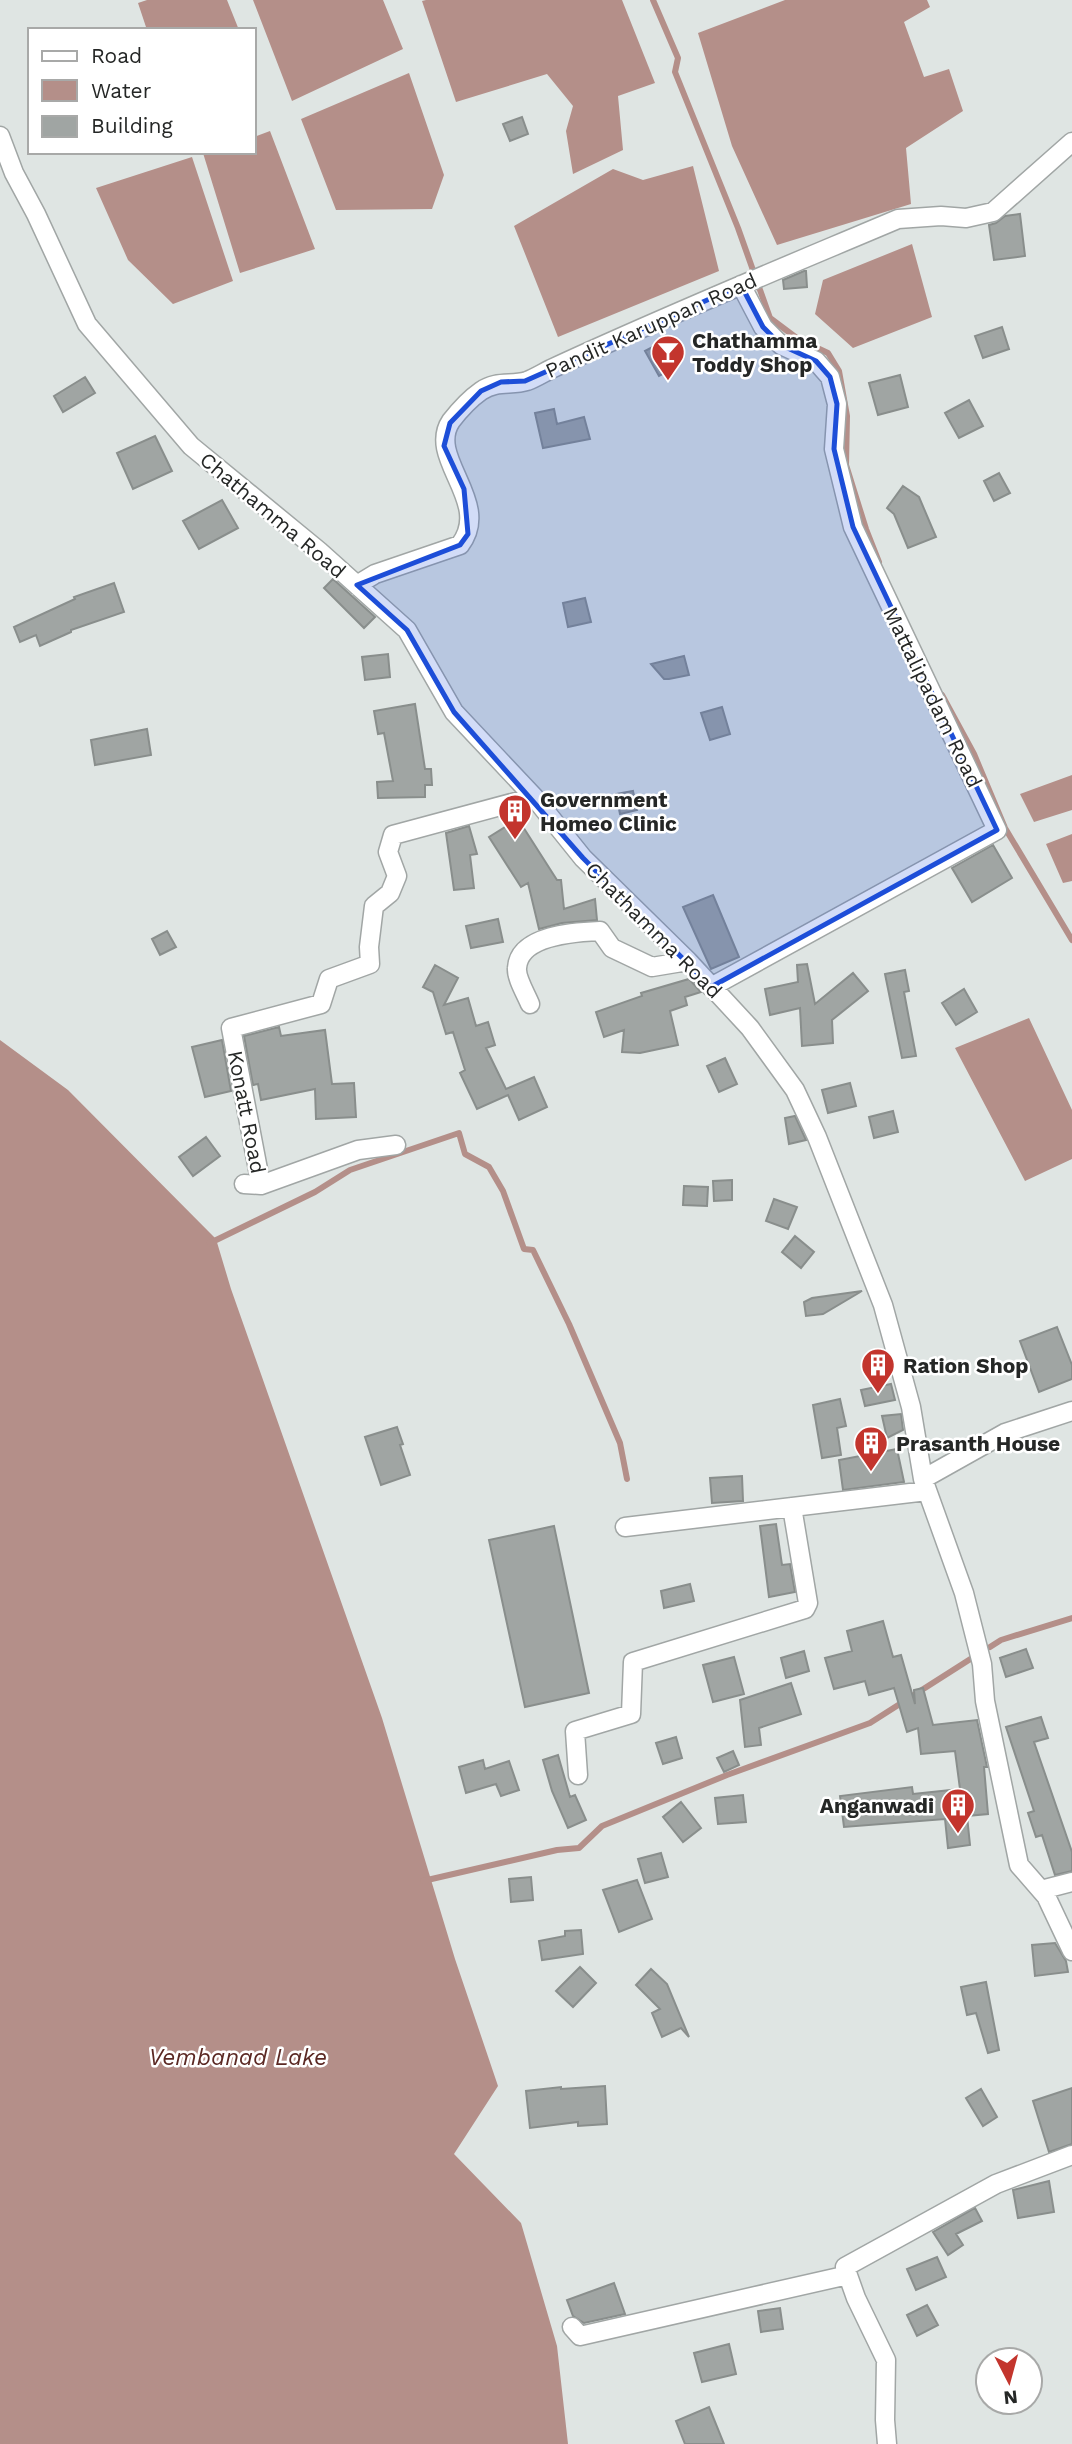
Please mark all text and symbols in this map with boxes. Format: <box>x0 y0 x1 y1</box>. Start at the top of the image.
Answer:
legend <box>28 28 256 154</box>
text: Road <box>91 43 142 68</box>
text: Water <box>91 78 152 103</box>
text: Building <box>91 113 173 138</box>
street label: Pandit Karuppan Road <box>541 267 761 383</box>
place label: Chathamma Toddy Shop <box>692 328 818 377</box>
bar icon: Chathamma Toddy Shop <box>649 333 687 382</box>
street label: Chathamma Road <box>195 447 351 583</box>
street label: Mattalipadam Road <box>878 603 988 791</box>
place label: Government Homeo Clinic <box>540 787 677 836</box>
building icon: Government Homeo Clinic <box>496 792 534 841</box>
street label: Chathamma Road <box>581 857 727 1003</box>
street label: Konatt Road <box>223 1048 271 1176</box>
building icon: Ration Shop <box>859 1346 897 1395</box>
place label: Ration Shop <box>903 1353 1028 1378</box>
building icon: Prasanth House <box>852 1424 890 1473</box>
place label: Prasanth House <box>896 1431 1060 1456</box>
building icon: Anganwadi <box>939 1786 977 1835</box>
place label: Anganwadi <box>820 1793 934 1818</box>
water label: Vembanad Lake <box>149 2044 327 2071</box>
north arrow <box>974 2346 1044 2416</box>
text: N <box>1003 2385 1019 2410</box>

